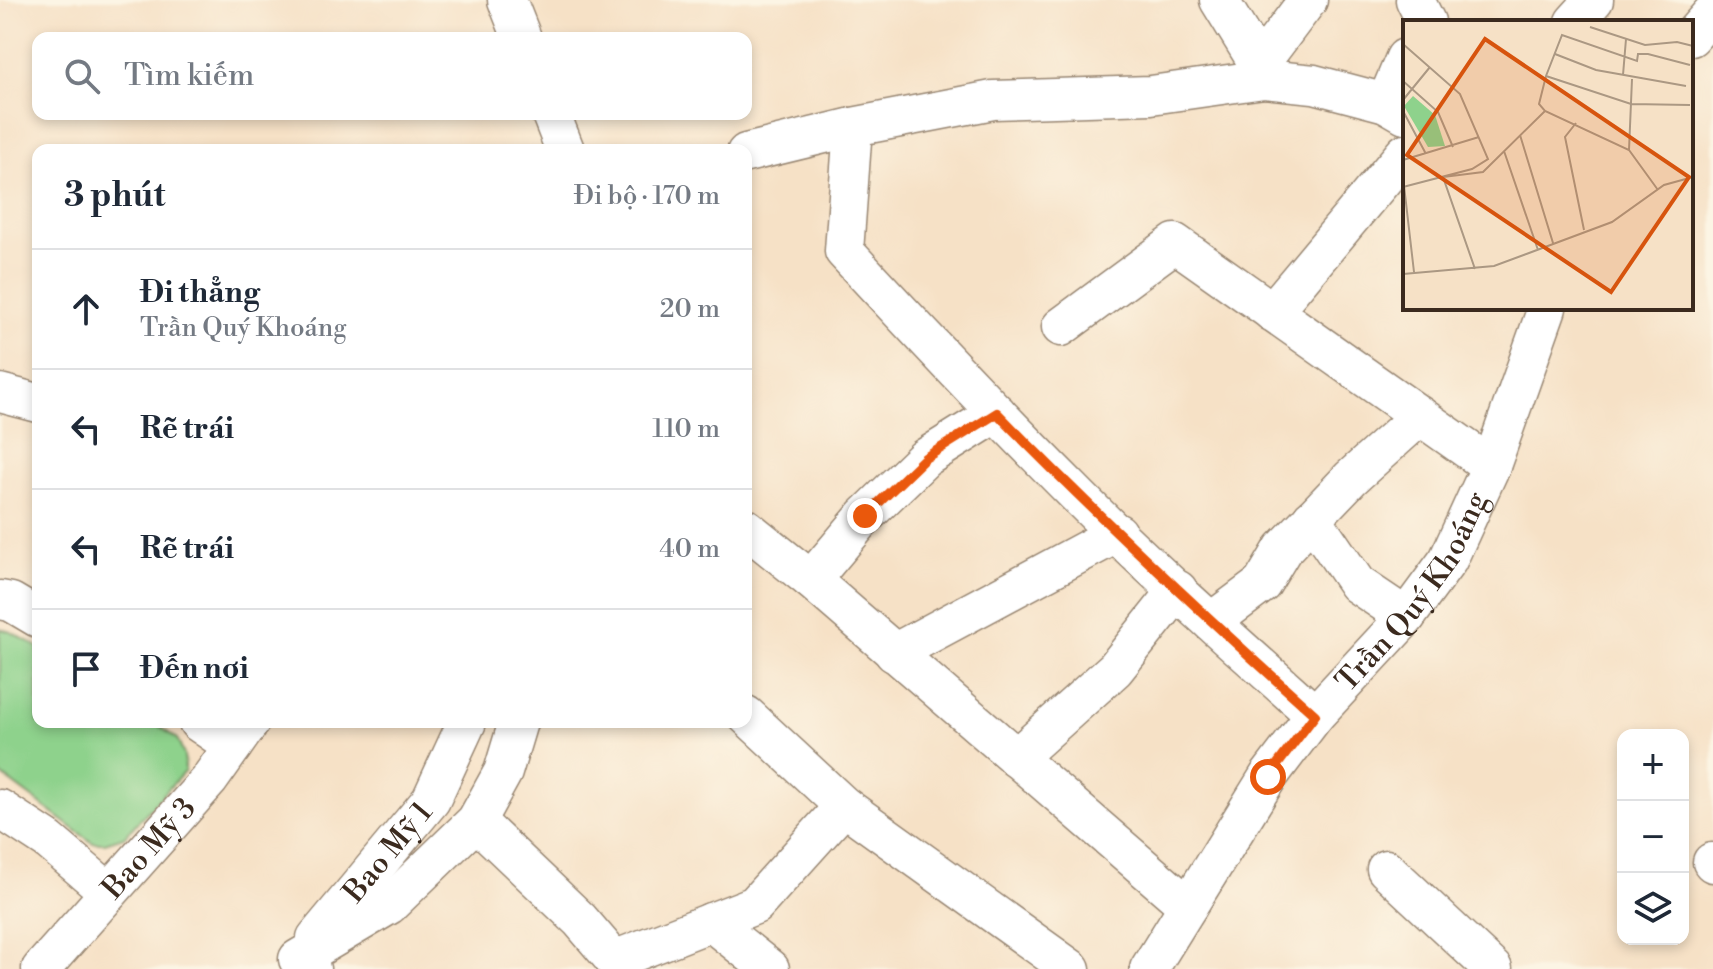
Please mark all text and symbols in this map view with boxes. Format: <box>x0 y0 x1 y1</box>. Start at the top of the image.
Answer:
inset map <box>1403 20 1693 310</box>
search box <box>32 32 752 120</box>
icon: search <box>60 54 104 98</box>
text: Tìm kiếm <box>124 57 254 95</box>
text: 3 phút <box>64 175 165 217</box>
text: Đi bộ · 170 m <box>574 180 720 212</box>
text: Đi thẳng <box>140 274 260 312</box>
icon: ahead <box>64 287 108 331</box>
text: 20 m <box>660 293 720 325</box>
text: Trần Quý Khoáng <box>140 312 347 344</box>
icon: left <box>64 407 108 451</box>
text: Rẽ trái <box>140 410 234 448</box>
text: 110 m <box>652 413 720 445</box>
street label: Trần Quý Khoáng <box>1328 486 1497 700</box>
route end <box>847 498 883 534</box>
icon: left <box>64 527 108 571</box>
text: Rẽ trái <box>140 530 234 568</box>
text: 40 m <box>659 533 720 565</box>
icon: arrive <box>64 647 108 691</box>
text: Đến nơi <box>140 650 249 688</box>
map controls <box>1617 729 1689 945</box>
button: + <box>1617 729 1689 801</box>
route start <box>1250 759 1286 795</box>
street label: Bao Mỹ 3 <box>94 790 205 908</box>
street label: Bao Mỹ 1 <box>335 794 441 911</box>
button: − <box>1617 801 1689 873</box>
button: layers <box>1617 873 1689 945</box>

